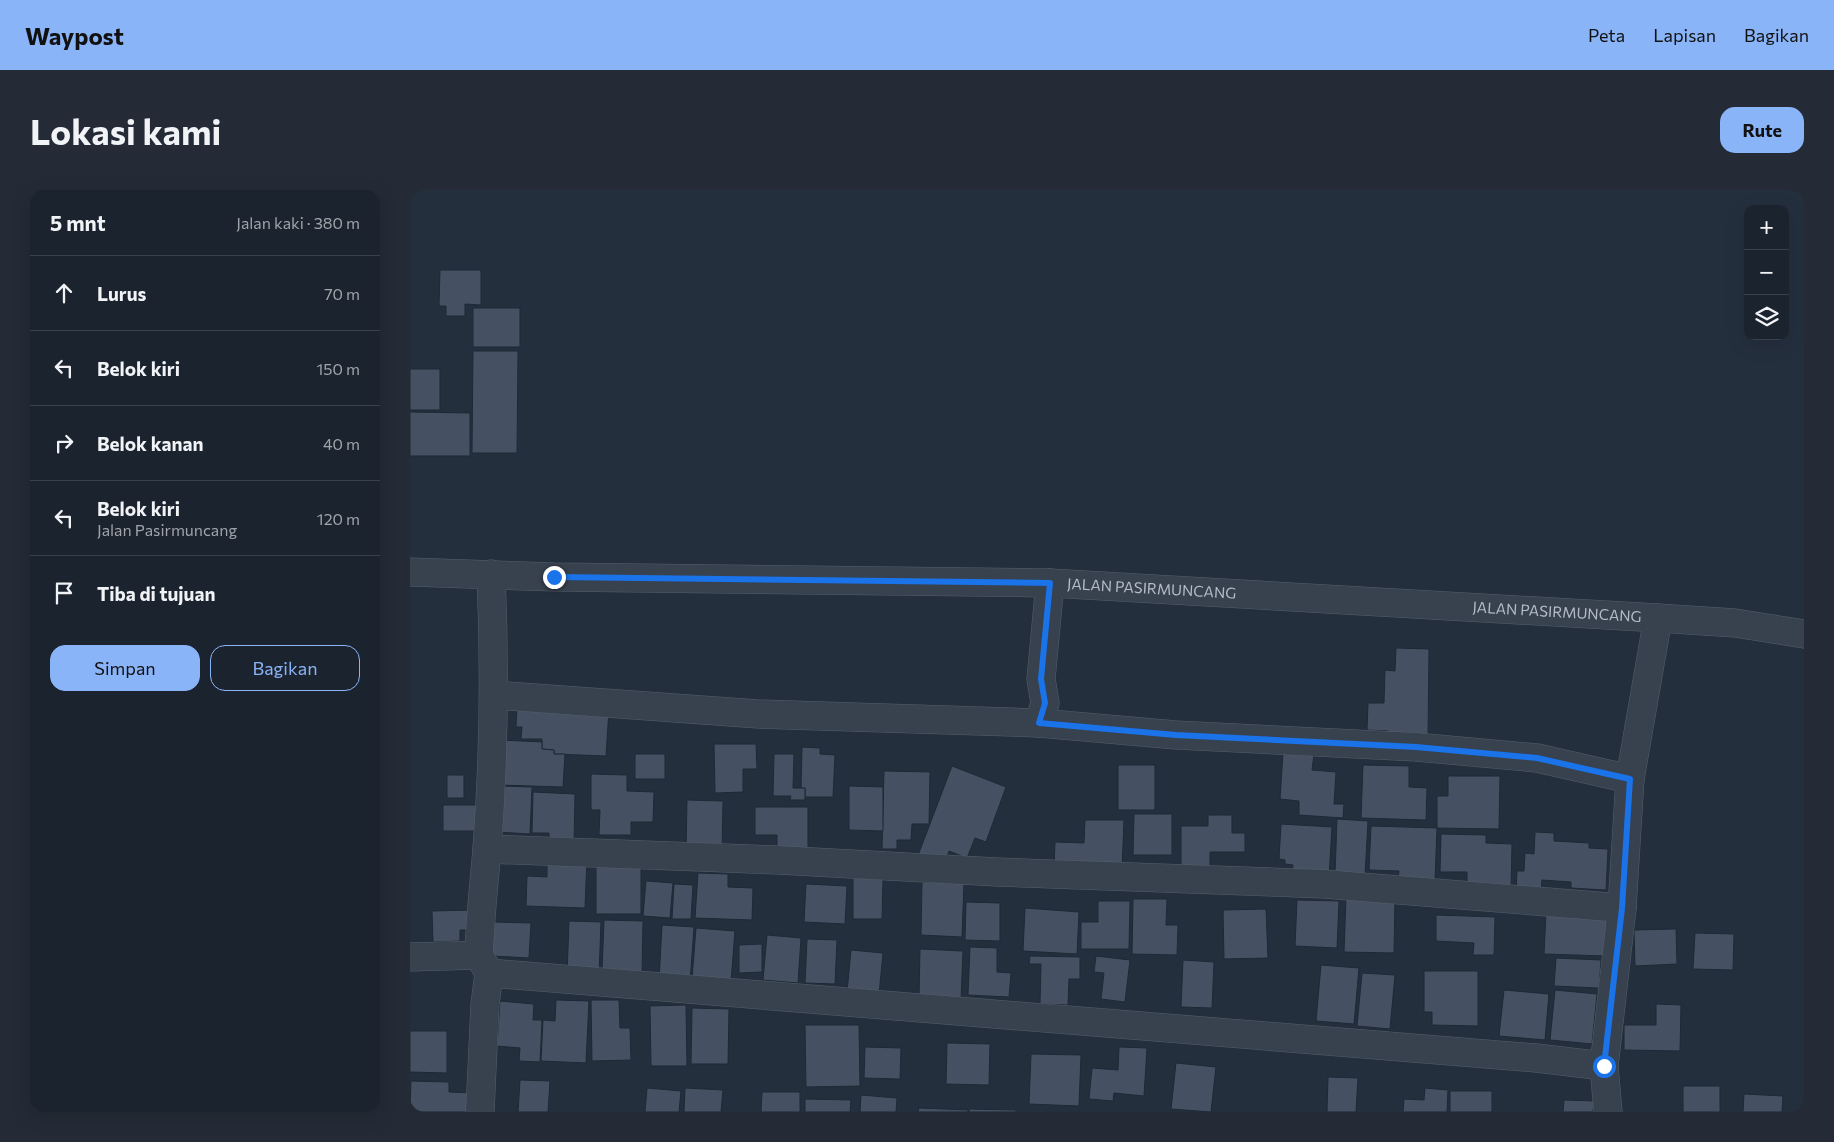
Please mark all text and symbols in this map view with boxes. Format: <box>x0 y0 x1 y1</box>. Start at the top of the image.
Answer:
text: Waypost <box>25 21 124 50</box>
text: Peta <box>1588 24 1625 46</box>
text: Lapisan <box>1653 24 1716 46</box>
text: Bagikan <box>1744 24 1809 46</box>
button: Rute <box>1720 107 1804 153</box>
text: Lokasi kami <box>30 109 221 152</box>
map controls <box>1744 205 1789 340</box>
button: + <box>1744 205 1789 250</box>
text: 5 mnt <box>50 210 106 235</box>
text: Jalan kaki · 380 m <box>236 213 360 232</box>
button: − <box>1744 250 1789 295</box>
icon: ahead <box>50 279 78 307</box>
text: Lurus <box>97 282 146 305</box>
text: 70 m <box>324 284 360 303</box>
button: layers <box>1744 295 1789 340</box>
icon: left <box>50 354 78 382</box>
text: Belok kiri <box>97 357 180 380</box>
text: 150 m <box>317 359 360 378</box>
icon: right <box>50 429 78 457</box>
text: Belok kanan <box>97 432 204 455</box>
text: 40 m <box>323 434 360 453</box>
text: Belok kiri <box>97 497 180 520</box>
icon: left <box>50 504 78 532</box>
text: 120 m <box>317 509 360 528</box>
text: Jalan Pasirmuncang <box>97 520 237 539</box>
route end <box>543 566 566 589</box>
street label: JALAN PASIRMUNCANG <box>1067 574 1237 602</box>
icon: arrive <box>50 579 78 607</box>
text: Tiba di tujuan <box>97 582 215 605</box>
street label: JALAN PASIRMUNCANG <box>1472 597 1642 625</box>
button: Simpan <box>50 645 200 691</box>
button: Bagikan <box>210 645 360 691</box>
route start <box>1593 1055 1616 1078</box>

